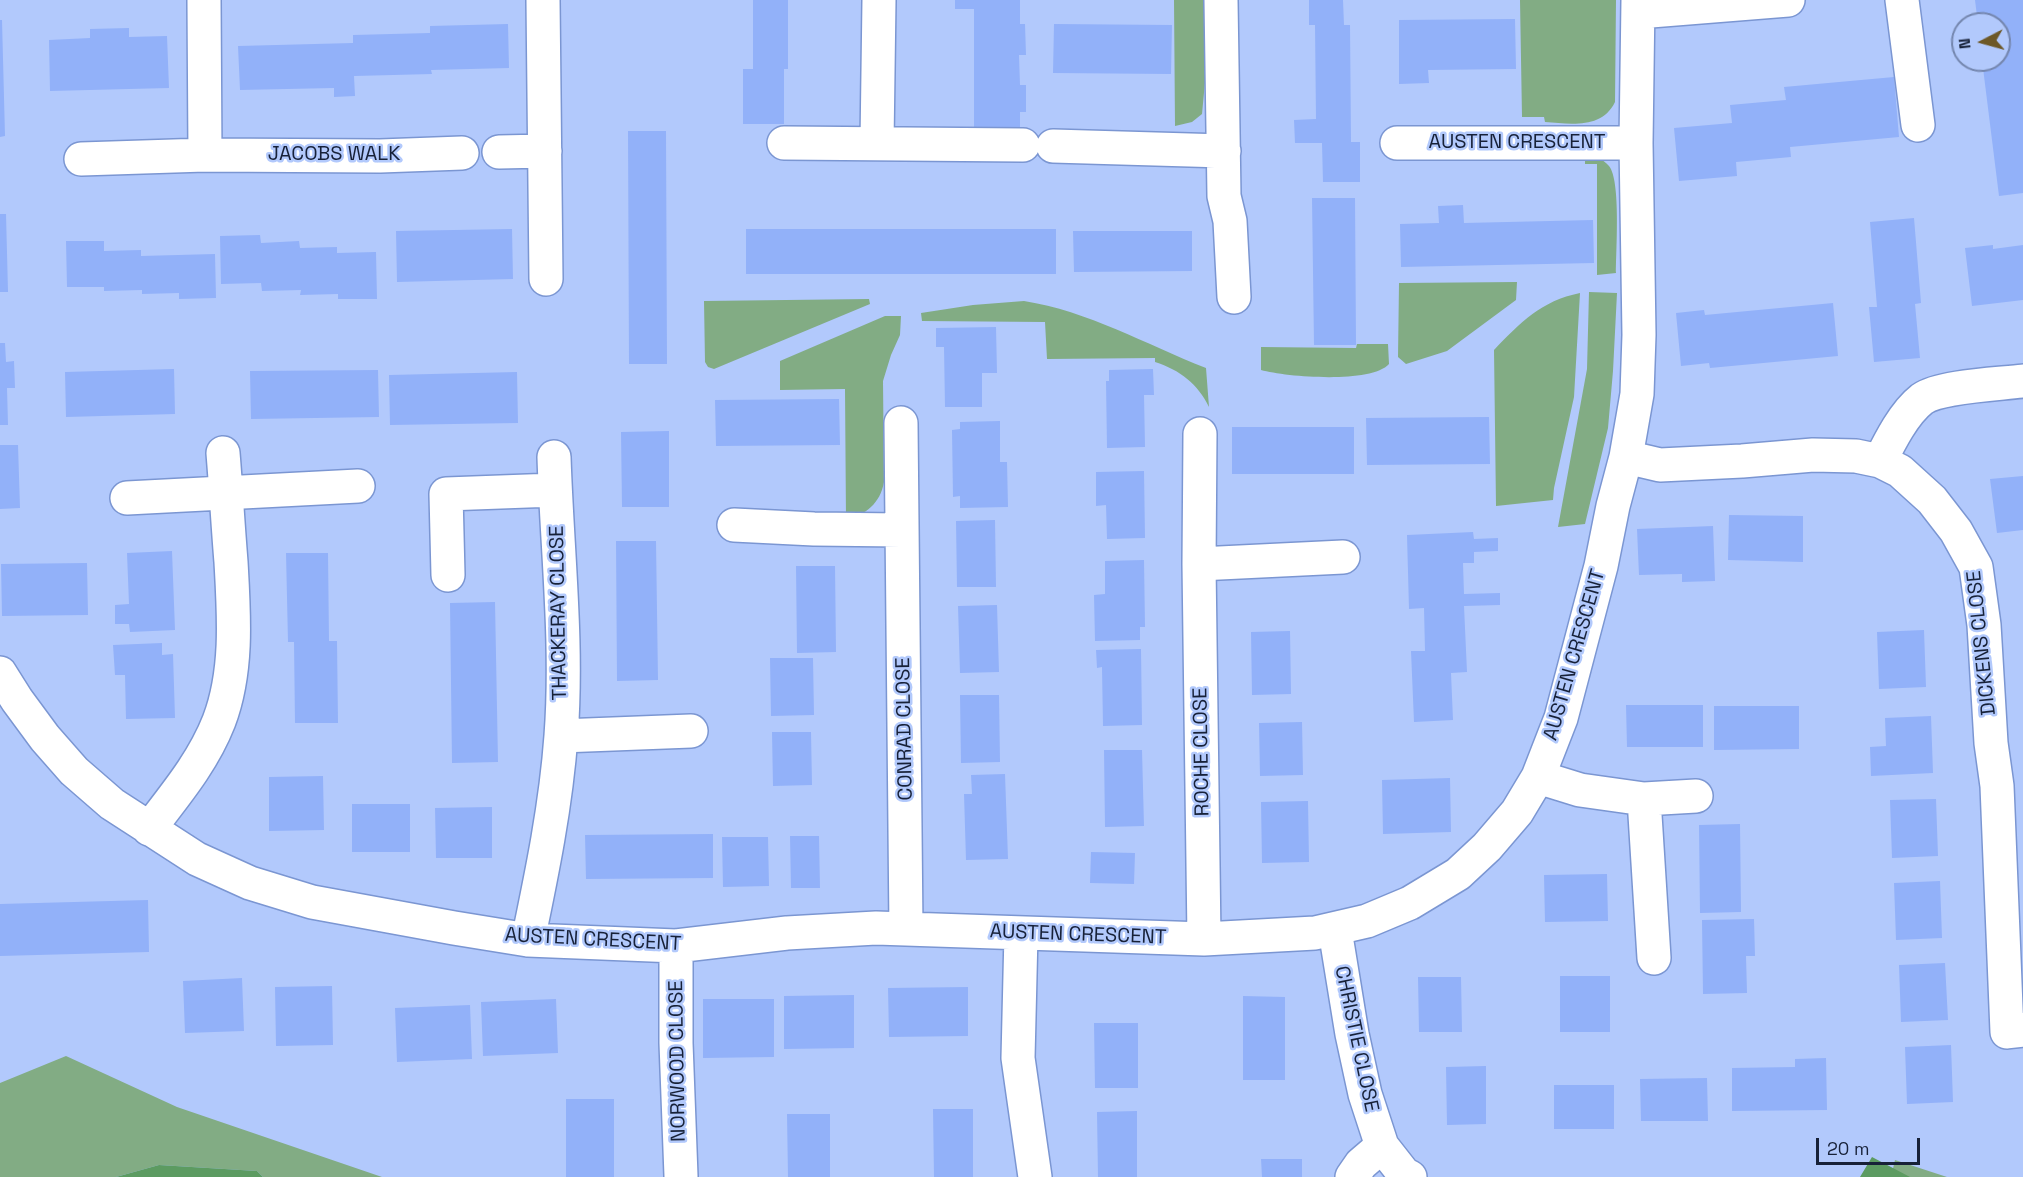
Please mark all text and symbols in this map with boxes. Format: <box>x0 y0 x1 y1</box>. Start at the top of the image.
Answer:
north arrow <box>1951 12 2011 72</box>
text: N <box>1954 37 1976 50</box>
street label: AUSTEN CRESCENT <box>1429 131 1605 155</box>
street label: JACOBS WALK <box>268 143 400 167</box>
street label: THACKERAY CLOSE <box>545 525 573 701</box>
street label: AUSTEN CRESCENT <box>1539 567 1611 743</box>
street label: DICKENS CLOSE <box>1962 569 2002 717</box>
street label: CONRAD CLOSE <box>892 657 918 801</box>
street label: ROCHE CLOSE <box>1189 687 1215 817</box>
street label: AUSTEN CRESCENT <box>989 920 1167 950</box>
street label: AUSTEN CRESCENT <box>504 923 682 957</box>
street label: CHRISTIE CLOSE <box>1329 964 1383 1114</box>
street label: NORWOOD CLOSE <box>665 980 691 1142</box>
scale bar <box>1819 1126 1922 1164</box>
text: 20 m <box>1827 1137 1870 1160</box>

